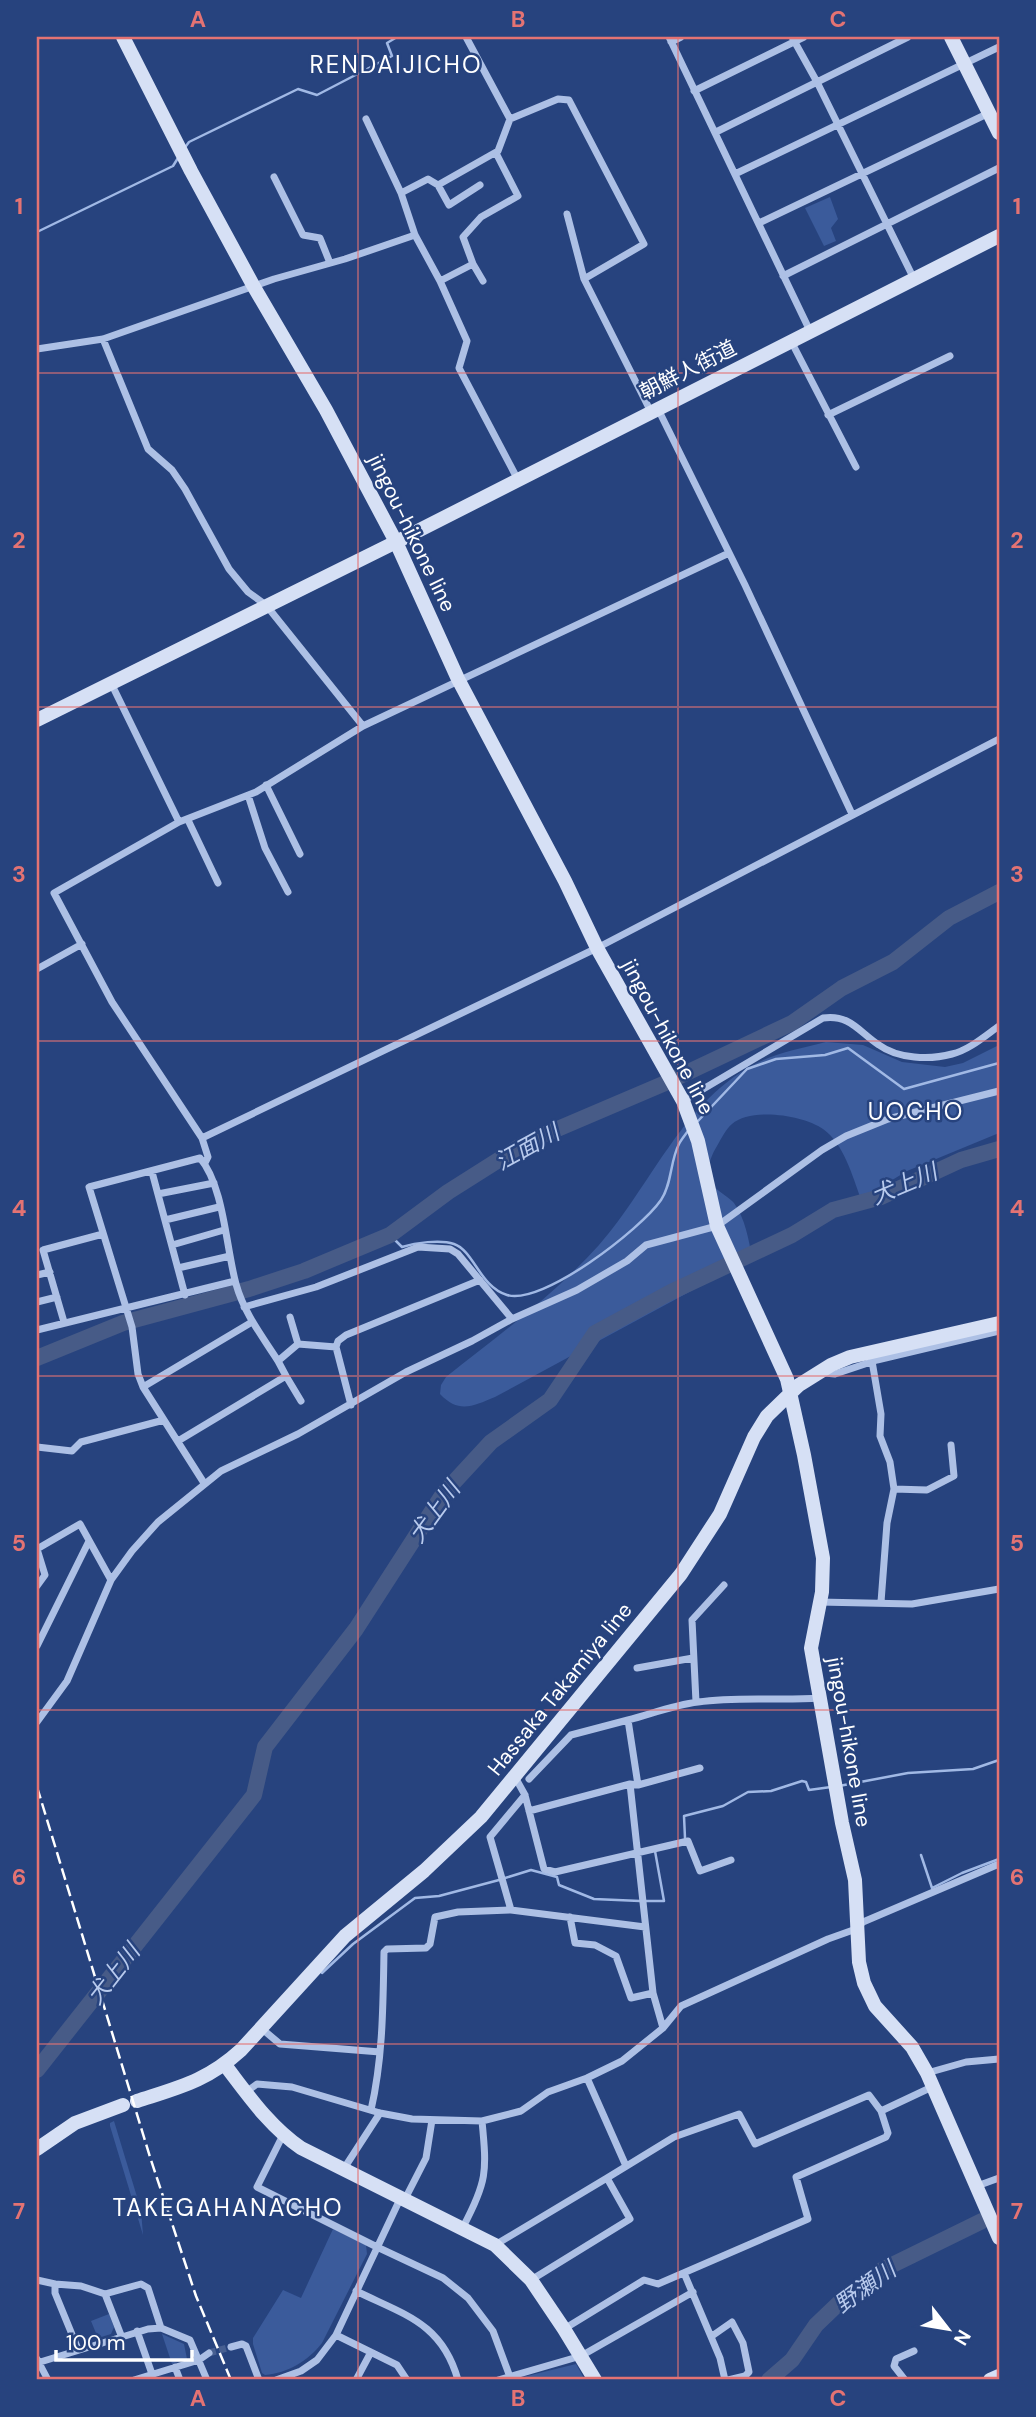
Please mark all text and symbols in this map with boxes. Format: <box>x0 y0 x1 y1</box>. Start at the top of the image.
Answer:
text: A <box>190 4 206 34</box>
text: B <box>511 4 525 34</box>
text: C <box>830 4 846 34</box>
district label: RENDAIJICHO <box>309 49 483 80</box>
text: 1 <box>15 191 23 221</box>
text: 1 <box>1013 191 1021 221</box>
street label: 朝鮮人街道 <box>635 334 741 406</box>
street label: jingou-hikone line <box>361 449 462 617</box>
text: 2 <box>12 525 26 555</box>
text: 2 <box>1010 525 1024 555</box>
text: 3 <box>12 859 26 889</box>
text: 3 <box>1010 859 1024 889</box>
street label: jingou-hikone line <box>615 954 721 1120</box>
district label: UOCHO <box>868 1096 964 1127</box>
water label: 江面川 <box>490 1116 567 1177</box>
water label: 犬上川 <box>866 1156 944 1211</box>
text: 4 <box>12 1193 27 1223</box>
text: 4 <box>1010 1193 1025 1223</box>
water label: 犬上川 <box>402 1473 468 1549</box>
text: 5 <box>12 1528 26 1558</box>
text: 5 <box>1010 1528 1024 1558</box>
street label: Hassaka Takamiya line <box>482 1597 639 1781</box>
street label: jingou-hikone line <box>820 1654 878 1829</box>
text: 6 <box>12 1862 26 1892</box>
text: 6 <box>1010 1862 1024 1892</box>
water label: 犬上川 <box>80 1935 148 2010</box>
district label: TAKEGAHANACHO <box>112 2192 344 2223</box>
text: 7 <box>13 2196 25 2226</box>
text: 7 <box>1011 2196 1023 2226</box>
water label: 野瀬川 <box>828 2253 904 2319</box>
north arrow <box>914 2294 984 2364</box>
scale bar <box>56 2319 192 2363</box>
text: N <box>948 2325 976 2350</box>
text: 100 m <box>66 2329 126 2357</box>
text: A <box>190 2383 206 2413</box>
text: B <box>511 2383 525 2413</box>
text: C <box>830 2383 846 2413</box>

